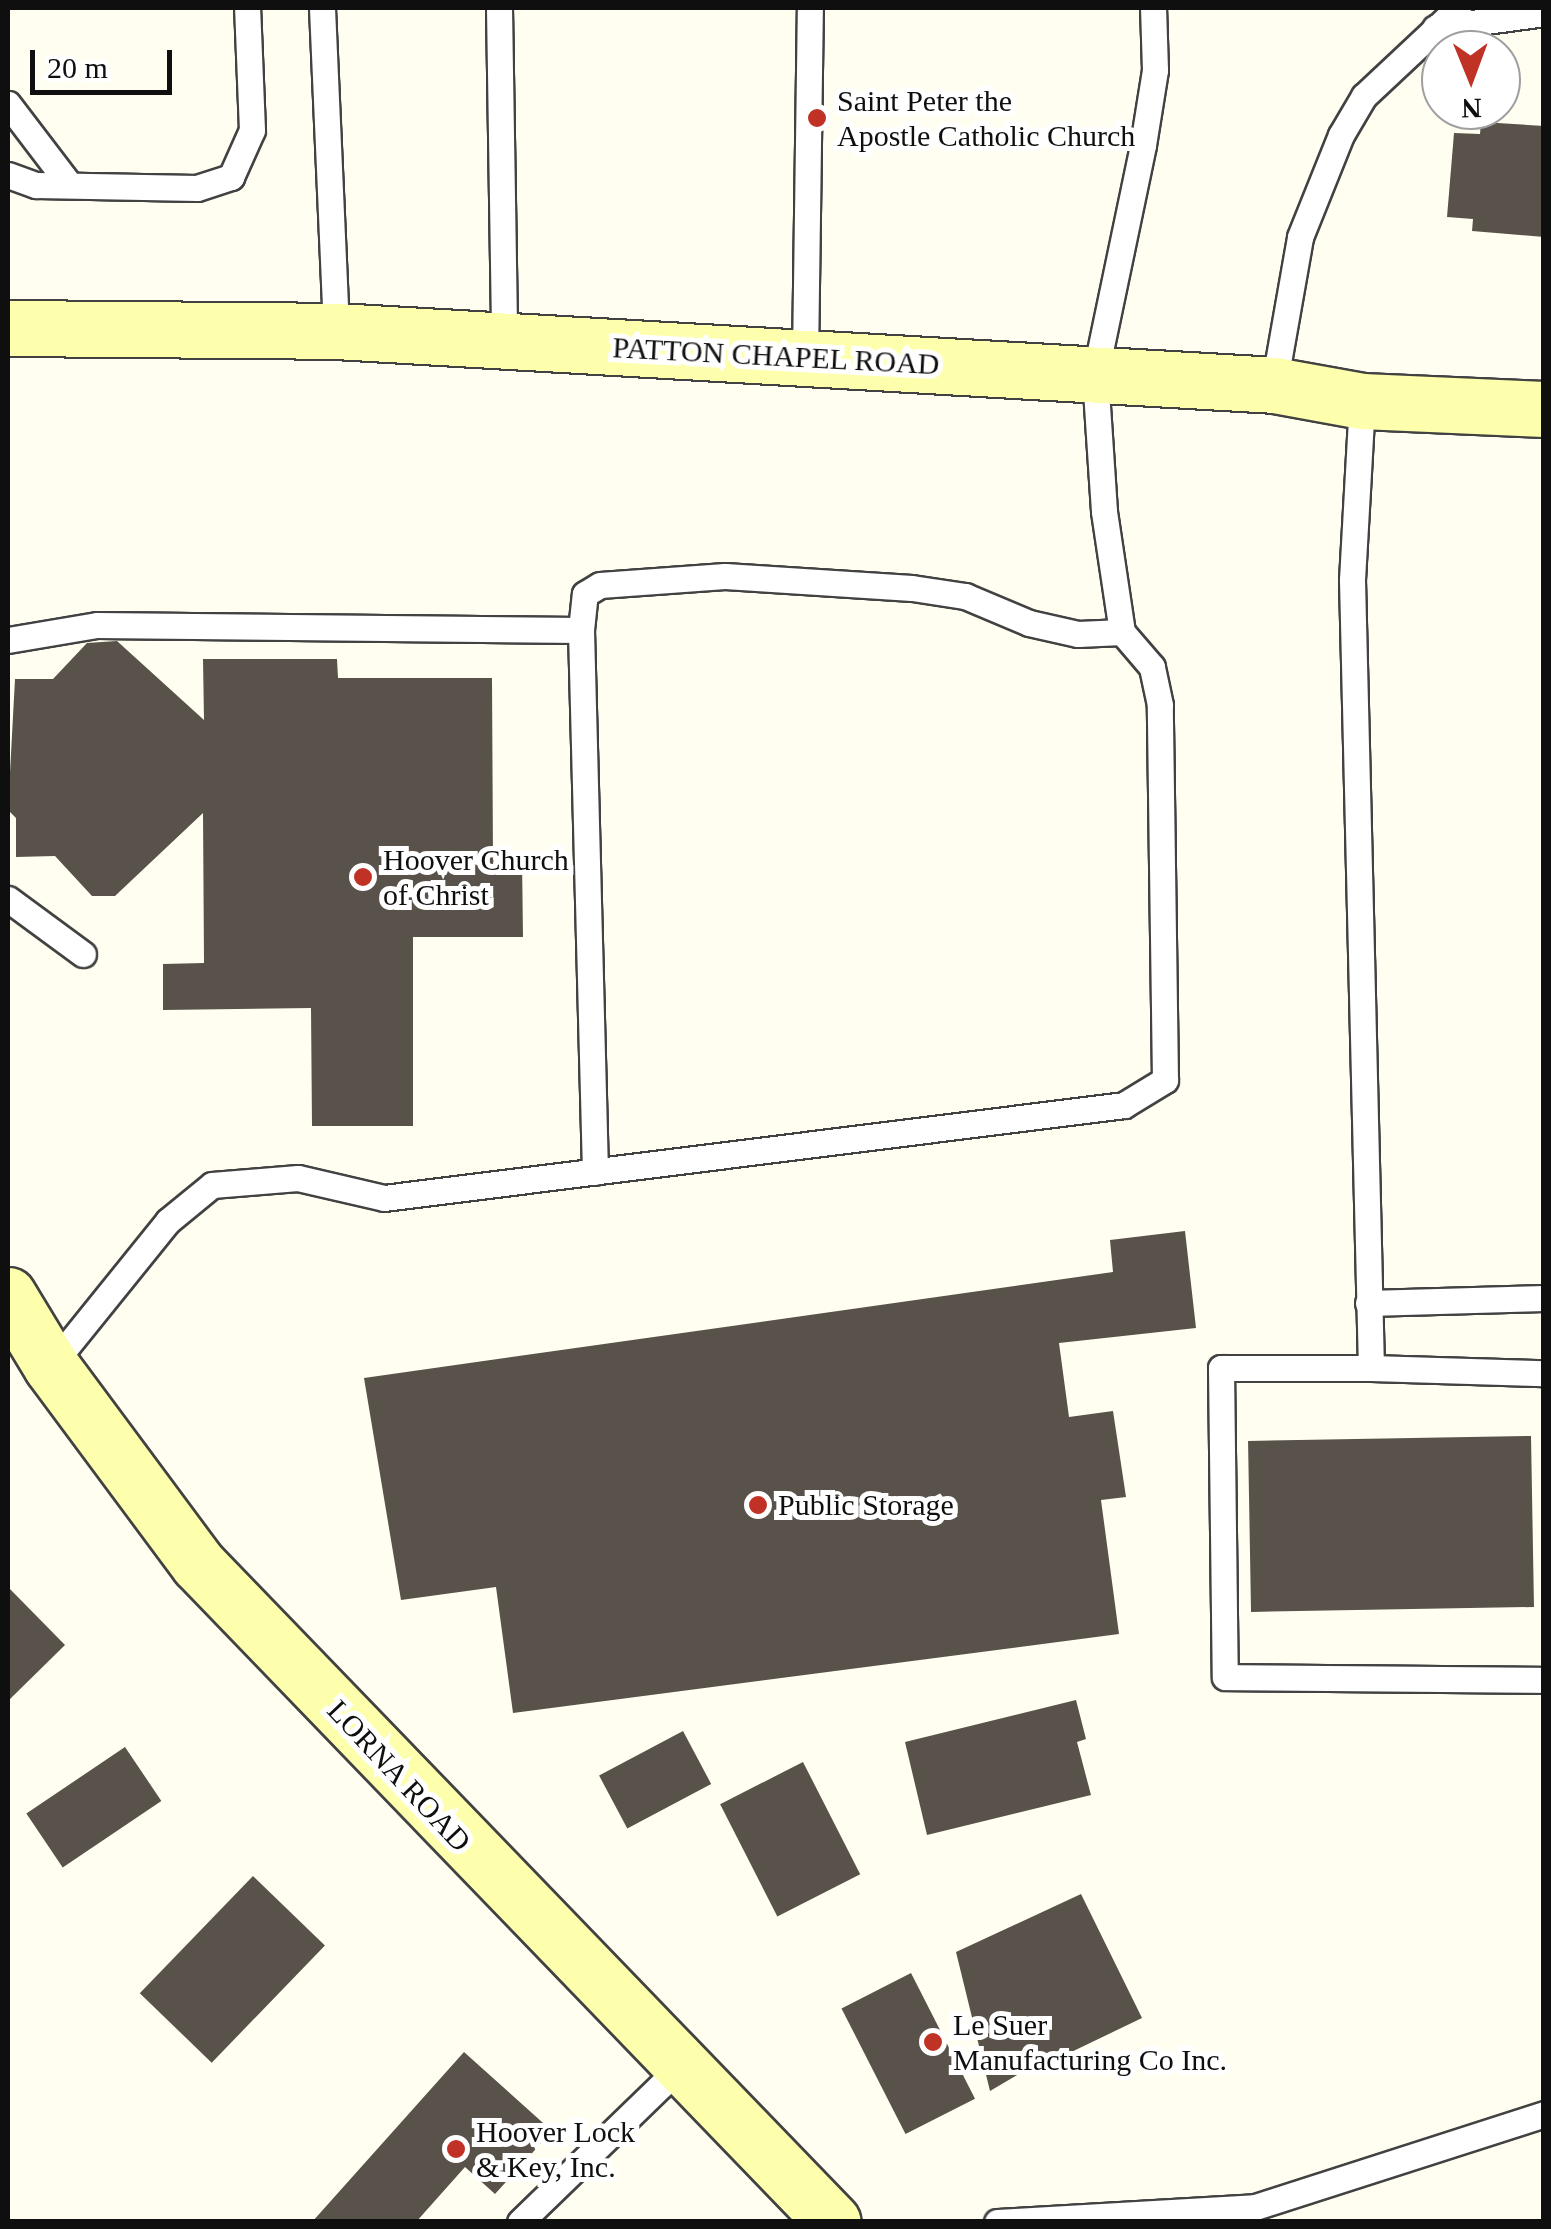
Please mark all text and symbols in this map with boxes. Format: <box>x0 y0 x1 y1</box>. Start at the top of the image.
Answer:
scale bar <box>35 30 178 92</box>
north arrow <box>1421 30 1521 130</box>
text: 20 m <box>47 51 108 84</box>
place label: Saint Peter the Apostle Catholic Church <box>837 83 1135 154</box>
text: N <box>1461 93 1482 124</box>
marker: Saint Peter the Apostle Catholic Church <box>806 107 828 129</box>
street label: PATTON CHAPEL ROAD <box>611 329 941 383</box>
place label: Hoover Church of Christ <box>383 842 569 912</box>
marker: Hoover Church of Christ <box>352 866 374 888</box>
place label: Public Storage <box>778 1487 954 1523</box>
marker: Public Storage <box>747 1494 769 1516</box>
street label: LORNA ROAD <box>319 1692 479 1860</box>
place label: Le Suer Manufacturing Co Inc. <box>953 2007 1227 2078</box>
marker: Le Suer Manufacturing Co Inc. <box>922 2031 944 2053</box>
place label: Hoover Lock & Key, Inc. <box>476 2114 635 2184</box>
marker: Hoover Lock & Key, Inc. <box>445 2138 467 2160</box>

